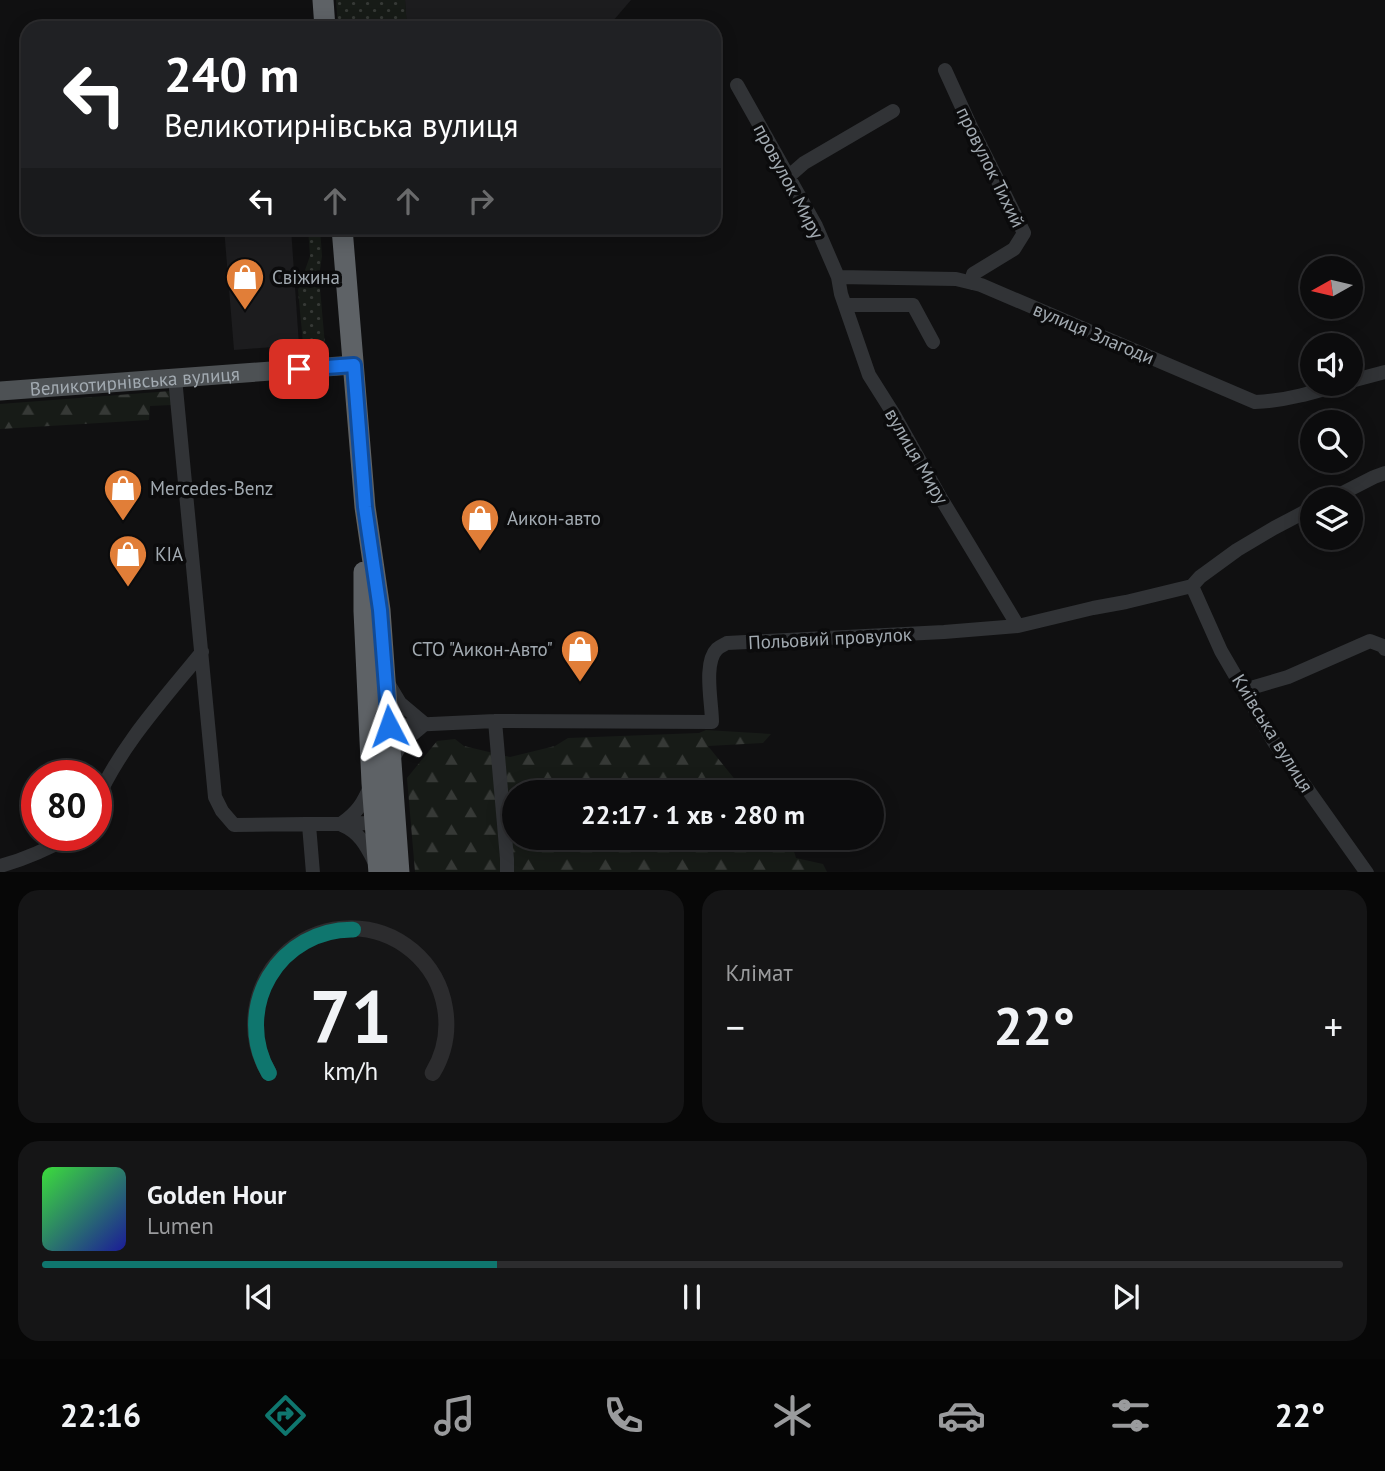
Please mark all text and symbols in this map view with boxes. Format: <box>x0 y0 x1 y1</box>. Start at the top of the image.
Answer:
text: 240 m <box>164 42 299 106</box>
icon: left <box>49 49 140 140</box>
street label: провулок Тихий <box>951 103 1031 231</box>
text: Великотирнівська вулиця <box>164 104 518 146</box>
street label: провулок Миру <box>749 119 829 243</box>
icon: left <box>243 182 281 220</box>
icon: ahead <box>316 182 354 220</box>
icon: ahead <box>389 182 427 220</box>
icon: right <box>462 182 500 220</box>
shop icon: Свіжина <box>224 256 266 311</box>
north arrow <box>1300 256 1363 318</box>
map controls <box>1300 256 1363 550</box>
place label: Свіжина <box>272 265 340 289</box>
street label: вулиця Злагоди <box>1030 297 1158 369</box>
button: sound <box>1300 333 1363 396</box>
pin <box>269 339 329 399</box>
icon: arrive <box>280 350 318 388</box>
street label: Великотирнівська вулиця <box>29 361 241 401</box>
street label: вулиця Миру <box>880 404 954 508</box>
button: search <box>1300 410 1363 473</box>
shop icon: Mercedes-Benz <box>102 467 144 522</box>
place label: Mercedes-Benz <box>150 476 273 500</box>
button: layers <box>1300 487 1363 550</box>
shop icon: Аикон-авто <box>459 497 501 552</box>
place label: Аикон-авто <box>507 506 601 530</box>
shop icon: KIA <box>107 533 149 588</box>
place label: KIA <box>155 542 183 566</box>
street label: Польовий провулок <box>748 622 912 654</box>
shop icon: СТО "Аикон-Авто" <box>559 628 601 683</box>
place label: СТО "Аикон-Авто" <box>412 637 553 661</box>
street label: Київська вулиця <box>1227 669 1319 797</box>
position arrow <box>352 689 426 763</box>
speed limit sign: 80 <box>21 760 112 851</box>
text: 22:17 · 1 хв · 280 m <box>581 798 805 831</box>
text: Клімат <box>726 958 793 987</box>
text: 71 <box>309 969 392 1063</box>
text: 22° <box>993 992 1075 1059</box>
text: − <box>726 1002 745 1051</box>
text: + <box>1324 1002 1343 1051</box>
text: km/h <box>323 1054 378 1086</box>
text: Golden Hour <box>147 1178 286 1211</box>
text: Lumen <box>147 1211 214 1240</box>
icon: previous <box>240 1278 278 1316</box>
icon: pause <box>673 1278 711 1316</box>
icon: next <box>1107 1278 1145 1316</box>
icon: directions <box>261 1391 310 1440</box>
icon: music <box>430 1391 479 1440</box>
icon: phone <box>599 1391 648 1440</box>
icon: climate <box>768 1391 817 1440</box>
icon: car <box>937 1391 986 1440</box>
icon: filters <box>1106 1391 1155 1440</box>
text: 22:16 <box>60 1394 141 1436</box>
text: 22° <box>1275 1394 1325 1436</box>

